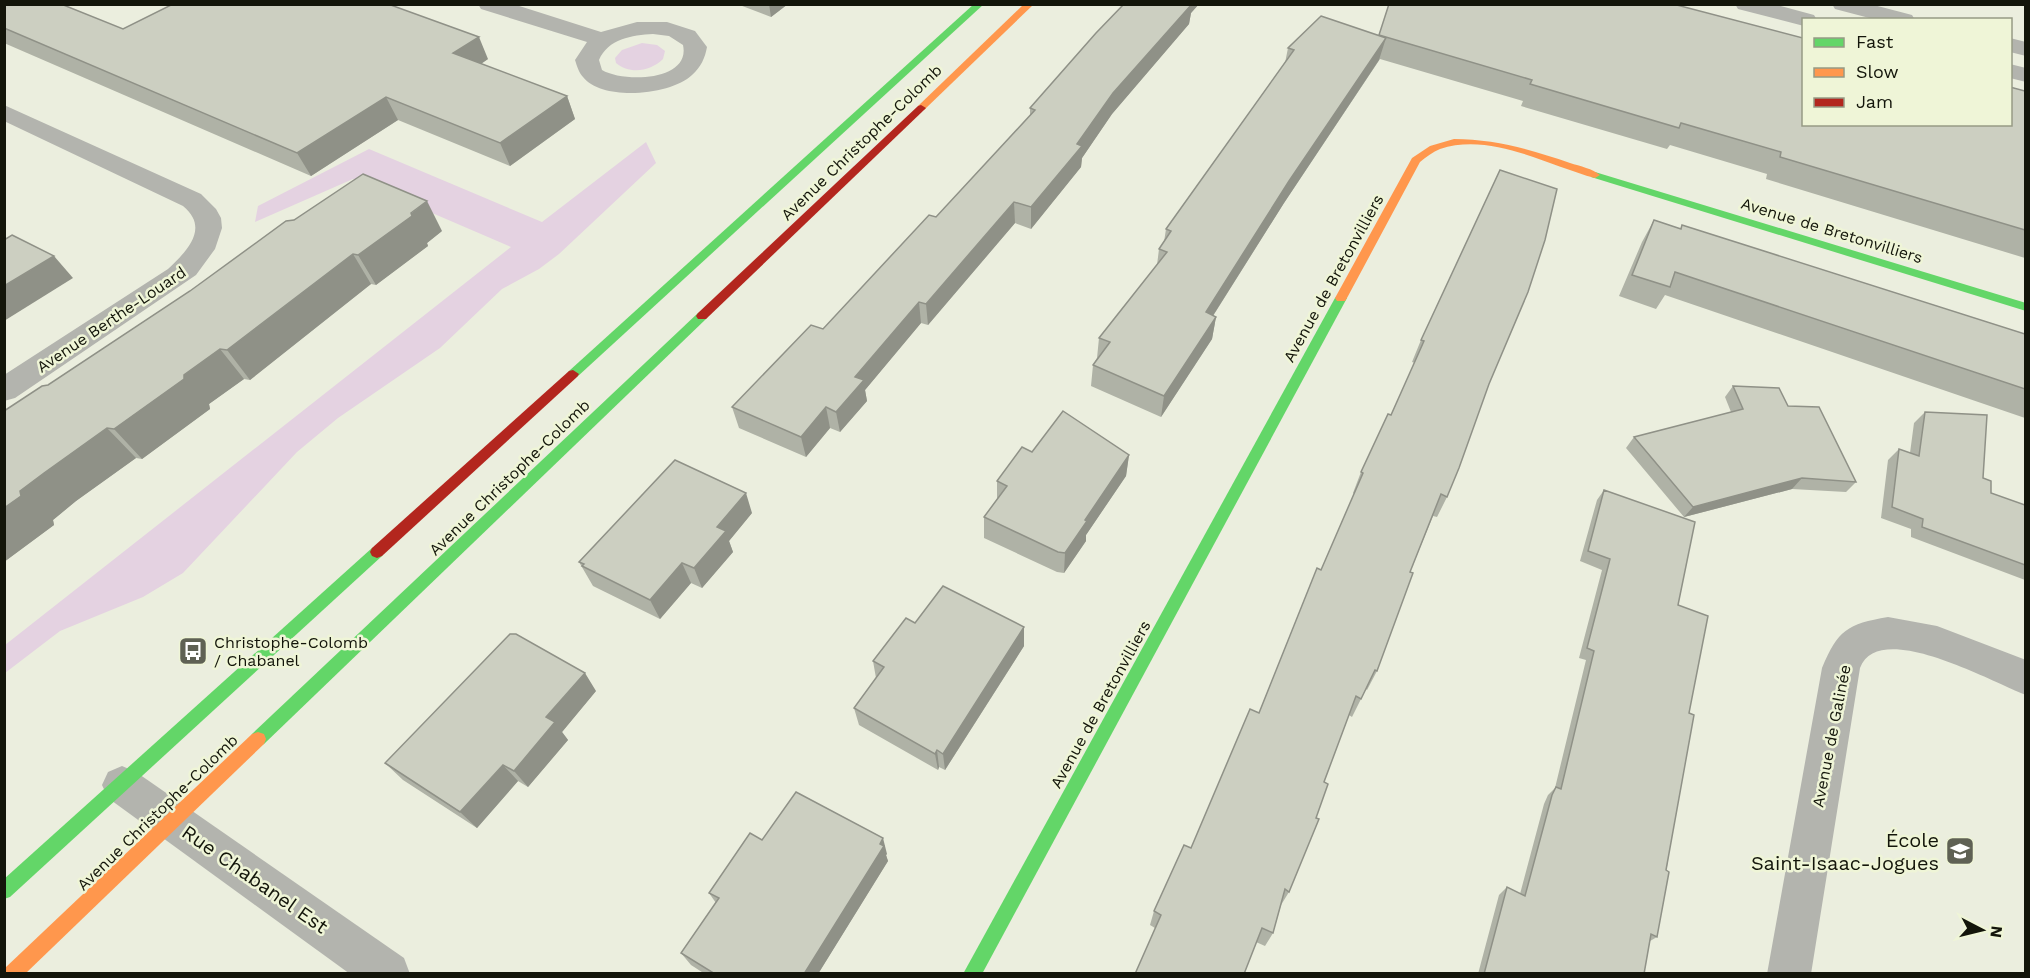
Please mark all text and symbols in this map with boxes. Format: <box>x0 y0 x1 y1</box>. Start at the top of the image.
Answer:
legend <box>1802 18 2012 126</box>
text: Fast <box>1856 31 1894 52</box>
street label: Avenue Christophe-Colomb <box>777 60 946 224</box>
text: Slow <box>1856 61 1899 82</box>
text: Jam <box>1856 91 1893 112</box>
street label: Avenue de Bretonvilliers <box>1279 191 1388 365</box>
street label: Avenue de Bretonvilliers <box>1739 194 1925 267</box>
street label: Avenue Berthe-Louard <box>33 262 190 376</box>
street label: Avenue Christophe-Colomb <box>425 395 594 559</box>
street label: Avenue de Bretonvilliers <box>1046 617 1155 791</box>
place label: Christophe-Colomb / Chabanel <box>214 633 368 670</box>
bus stop icon: Christophe-Colomb / Chabanel <box>177 635 209 667</box>
street label: Avenue de Galinée <box>1808 663 1855 809</box>
street label: Avenue Christophe-Colomb <box>73 730 242 894</box>
street label: Rue Chabanel Est <box>177 820 333 939</box>
place label: École Saint-Isaac-Jogues <box>1751 828 1939 875</box>
school or university icon: École Saint-Isaac-Jogues <box>1944 835 1976 867</box>
north arrow <box>1952 900 2012 960</box>
text: N <box>1986 925 2007 939</box>

